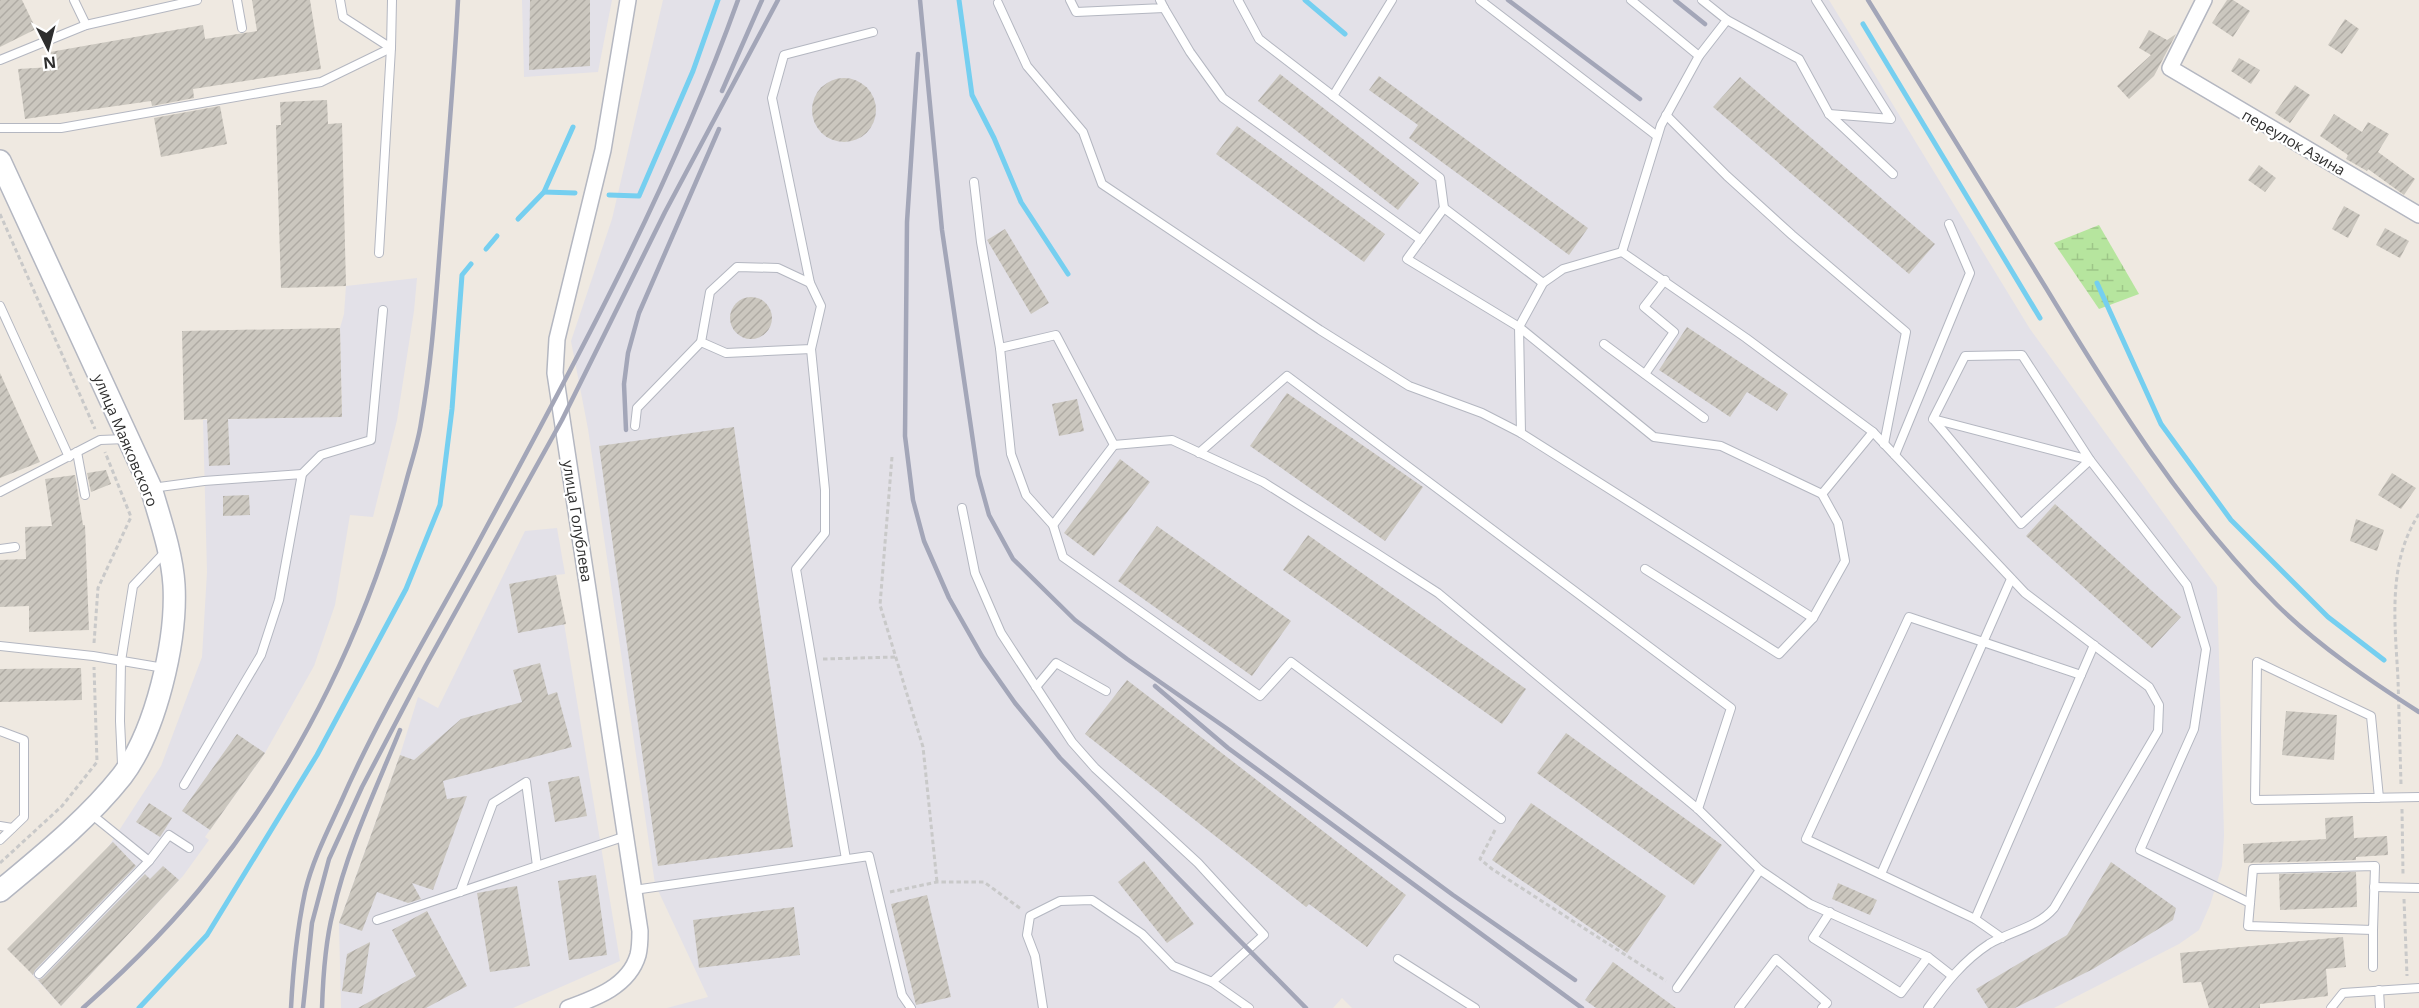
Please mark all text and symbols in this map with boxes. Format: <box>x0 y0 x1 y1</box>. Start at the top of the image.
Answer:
north arrow <box>18 18 78 78</box>
text: N <box>42 51 57 75</box>
street label: переулок Азина <box>2239 104 2349 180</box>
street label: улица Маяковского <box>89 371 163 509</box>
street label: улица Голублева <box>558 459 598 583</box>

